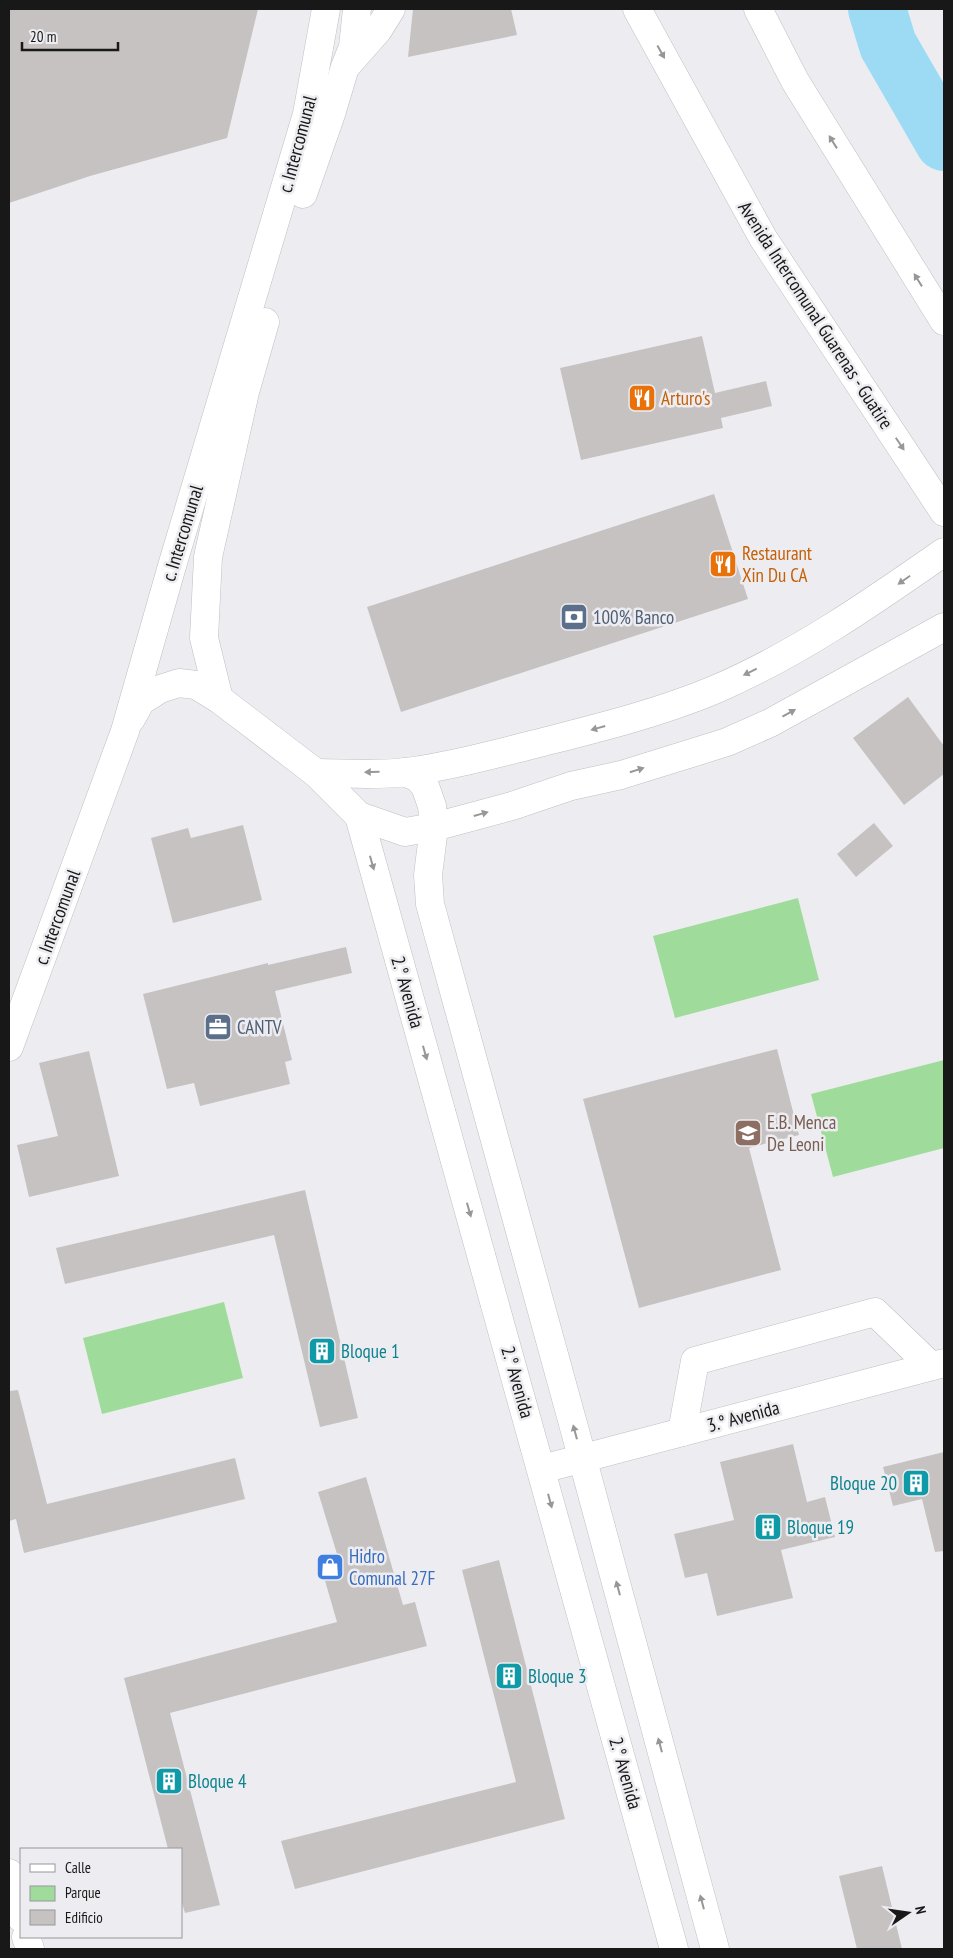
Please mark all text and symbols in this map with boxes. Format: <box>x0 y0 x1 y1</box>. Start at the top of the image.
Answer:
scale bar <box>22 20 119 52</box>
text: 20 m <box>30 27 56 46</box>
one-way arrow <box>657 44 665 59</box>
street label: c. Intercomunal <box>273 92 322 195</box>
one-way arrow <box>828 135 837 148</box>
street label: Avenida Intercomunal Guarenas - Guatire <box>733 197 899 434</box>
one-way arrow <box>914 273 923 286</box>
restaurant icon: Arturo's <box>627 383 657 413</box>
place label: Arturo's <box>661 386 711 410</box>
one-way arrow <box>895 438 904 451</box>
street label: c. Intercomunal <box>156 481 208 584</box>
place label: Restaurant Xin Du CA <box>742 541 813 587</box>
restaurant icon: Restaurant Xin Du CA <box>708 549 738 579</box>
one-way arrow <box>897 575 911 585</box>
bank icon: 100% Banco <box>559 602 589 632</box>
place label: 100% Banco <box>593 605 674 629</box>
one-way arrow <box>743 668 757 676</box>
one-way arrow <box>782 709 796 717</box>
one-way arrow <box>590 724 605 732</box>
one-way arrow <box>630 766 645 773</box>
one-way arrow <box>364 769 380 777</box>
one-way arrow <box>474 810 489 818</box>
one-way arrow <box>368 856 376 871</box>
street label: c. Intercomunal <box>29 866 85 968</box>
street label: 2.° Avenida <box>386 953 430 1031</box>
office icon: CANTV <box>203 1012 233 1042</box>
place label: CANTV <box>237 1015 282 1039</box>
one-way arrow <box>422 1046 430 1061</box>
place label: E.B. Menca De Leoni <box>767 1110 836 1156</box>
school or university icon: E.B. Menca De Leoni <box>733 1118 763 1148</box>
one-way arrow <box>466 1202 474 1217</box>
building icon: Bloque 1 <box>307 1336 337 1366</box>
place label: Bloque 1 <box>341 1339 399 1363</box>
street label: 2.° Avenida <box>496 1343 540 1421</box>
street label: 3.° Avenida <box>704 1395 782 1437</box>
one-way arrow <box>571 1424 579 1439</box>
building icon: Bloque 20 <box>901 1468 931 1498</box>
place label: Bloque 20 <box>830 1471 897 1495</box>
one-way arrow <box>547 1494 555 1509</box>
building icon: Bloque 19 <box>753 1512 783 1542</box>
place label: Bloque 19 <box>787 1515 854 1539</box>
place label: Hidro Comunal 27F <box>349 1544 435 1590</box>
shop icon: Hidro Comunal 27F <box>315 1552 345 1582</box>
one-way arrow <box>613 1581 621 1596</box>
building icon: Bloque 3 <box>494 1661 524 1691</box>
place label: Bloque 3 <box>528 1664 586 1688</box>
street label: 2.° Avenida <box>604 1734 648 1812</box>
one-way arrow <box>656 1738 664 1753</box>
building icon: Bloque 4 <box>154 1766 184 1796</box>
place label: Bloque 4 <box>188 1769 247 1793</box>
legend <box>20 1848 182 1938</box>
text: Calle <box>65 1858 91 1877</box>
text: Parque <box>65 1883 101 1902</box>
north arrow <box>883 1888 933 1938</box>
one-way arrow <box>698 1895 706 1910</box>
text: N <box>911 1904 930 1916</box>
text: Edificio <box>65 1908 103 1927</box>

